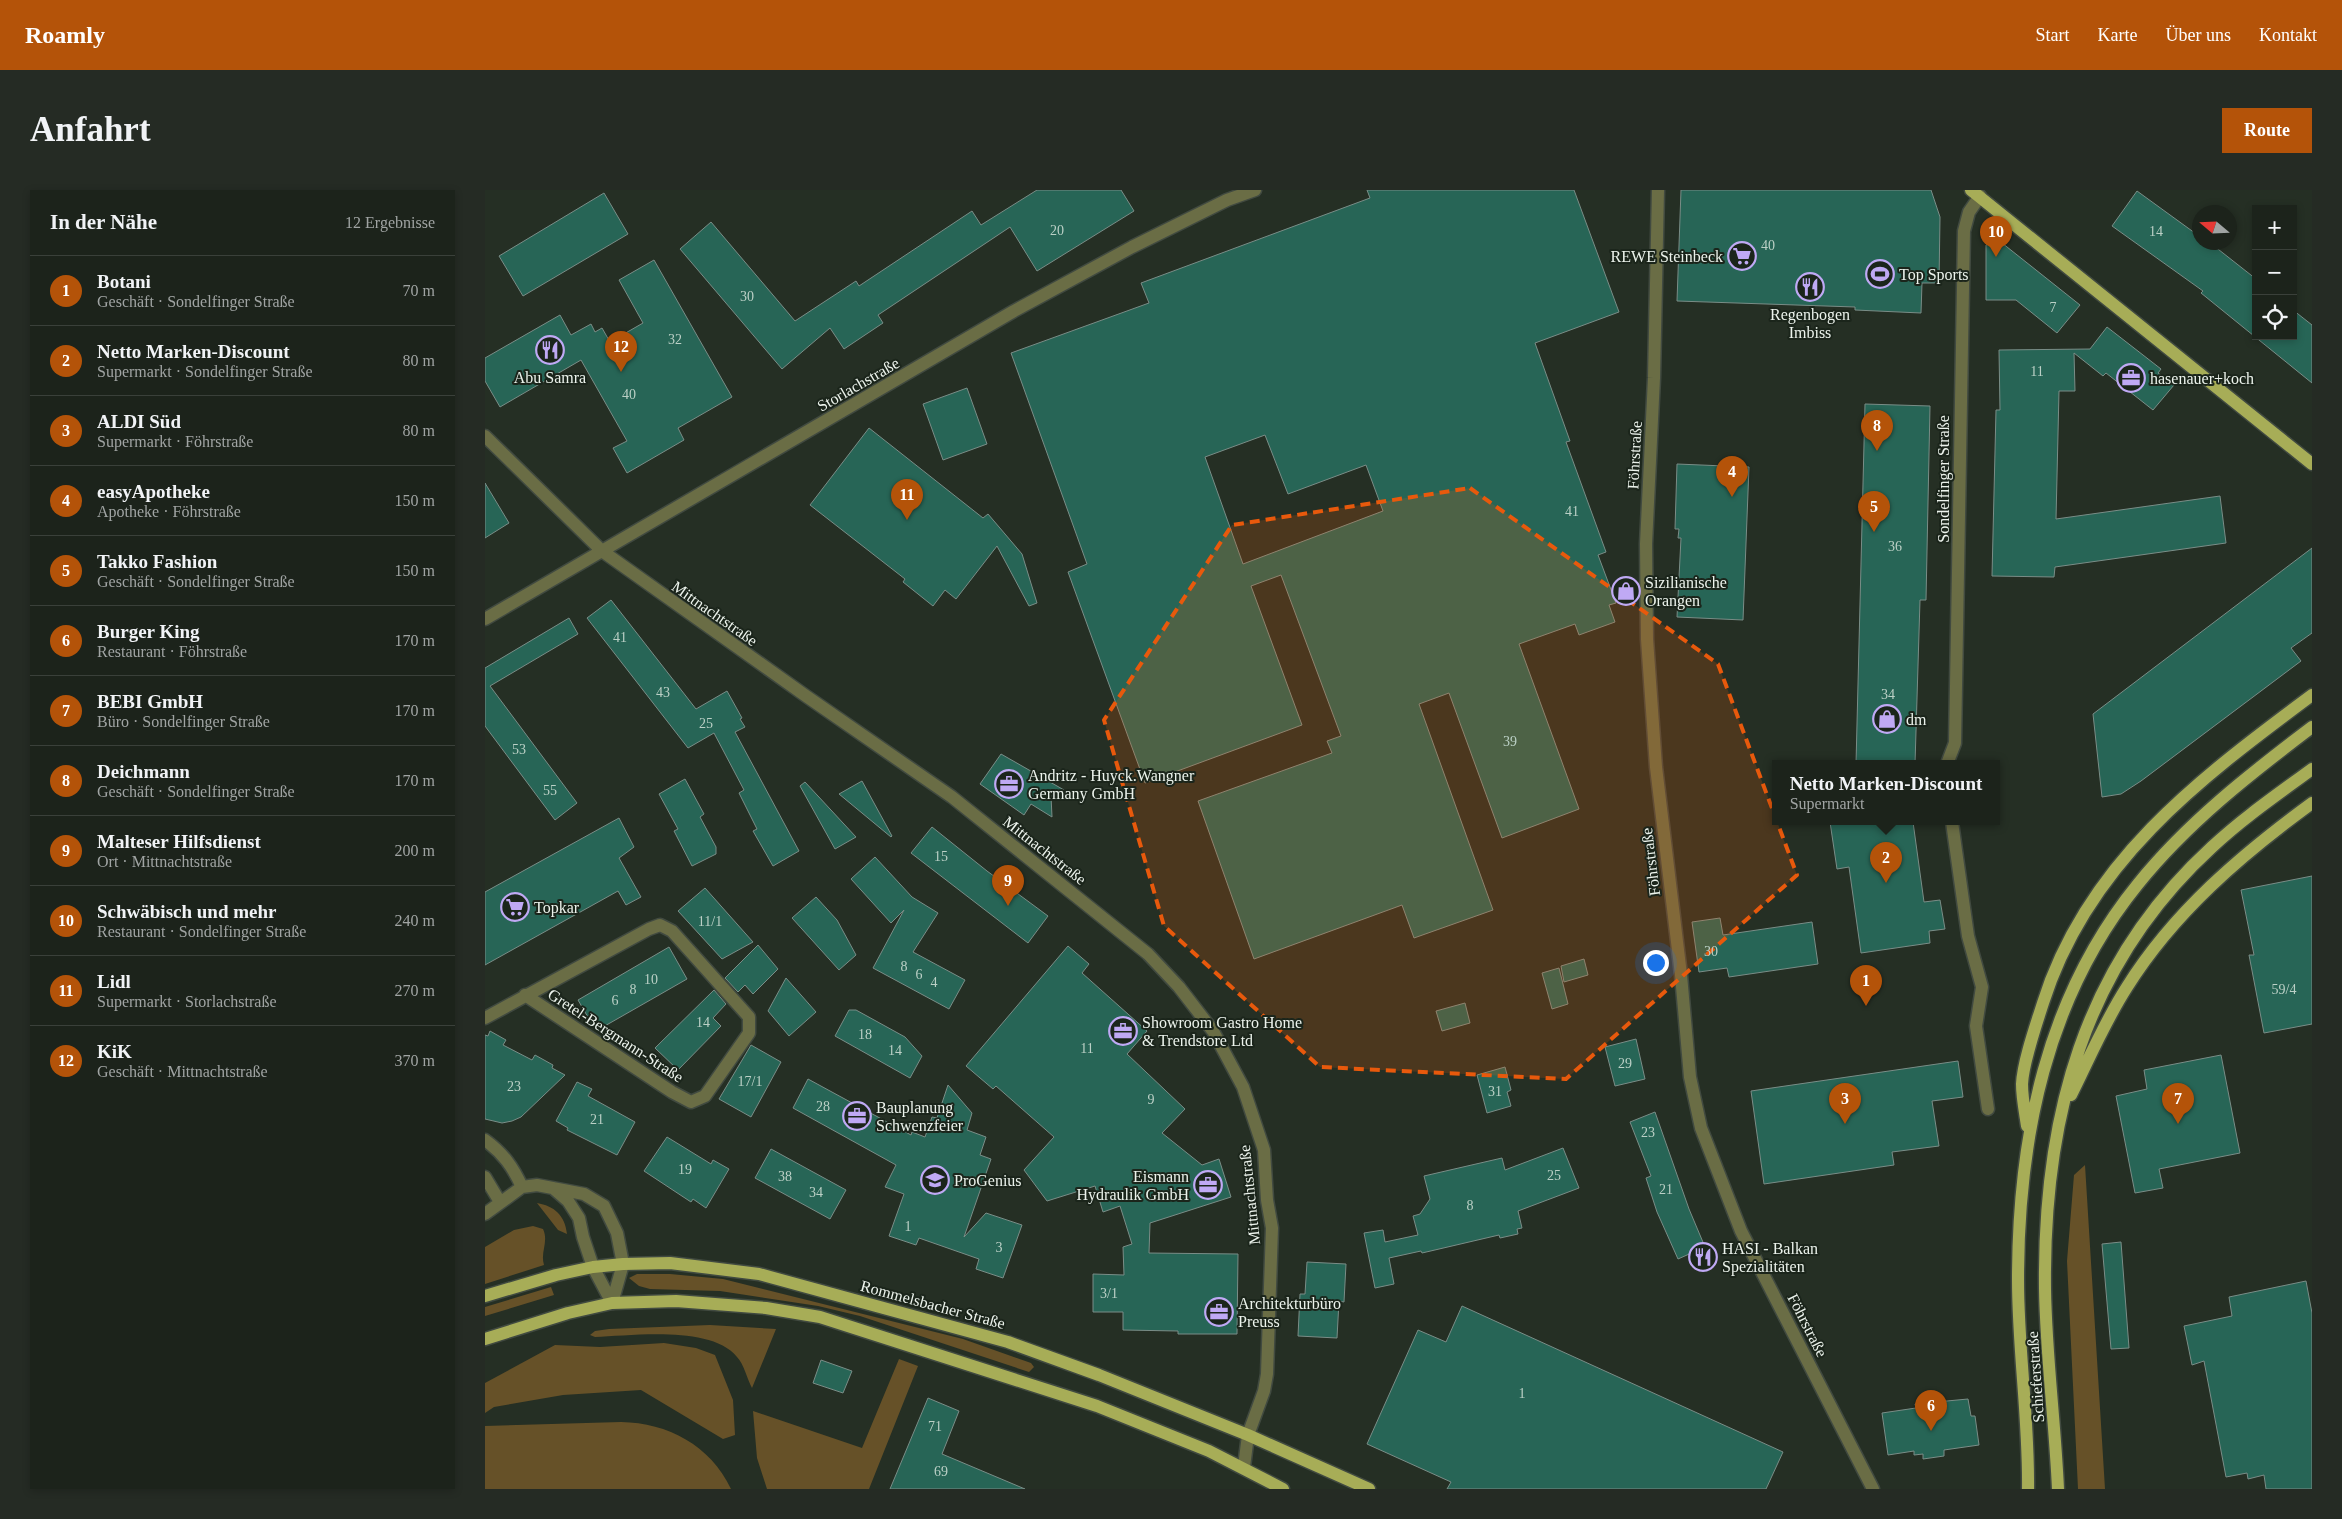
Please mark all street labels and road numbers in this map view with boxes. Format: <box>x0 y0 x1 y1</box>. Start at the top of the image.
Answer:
street label: Storlachstraße <box>814 354 902 415</box>
street label: Sondelfinger Straße <box>1935 415 1953 543</box>
street label: Föhrstraße <box>1624 420 1645 490</box>
street label: Mittnachtstraße <box>669 578 761 649</box>
street label: Mittnachtstraße <box>1000 813 1089 888</box>
street label: Föhrstraße <box>1638 827 1663 897</box>
street label: Gretel-Bergmann-Straße <box>544 985 687 1086</box>
street label: Mittnachtstraße <box>1236 1144 1263 1246</box>
street label: Rommelsbacher Straße <box>859 1277 1007 1332</box>
street label: Föhrstraße <box>1784 1291 1831 1360</box>
street label: Schieferstraße <box>2024 1331 2047 1423</box>

